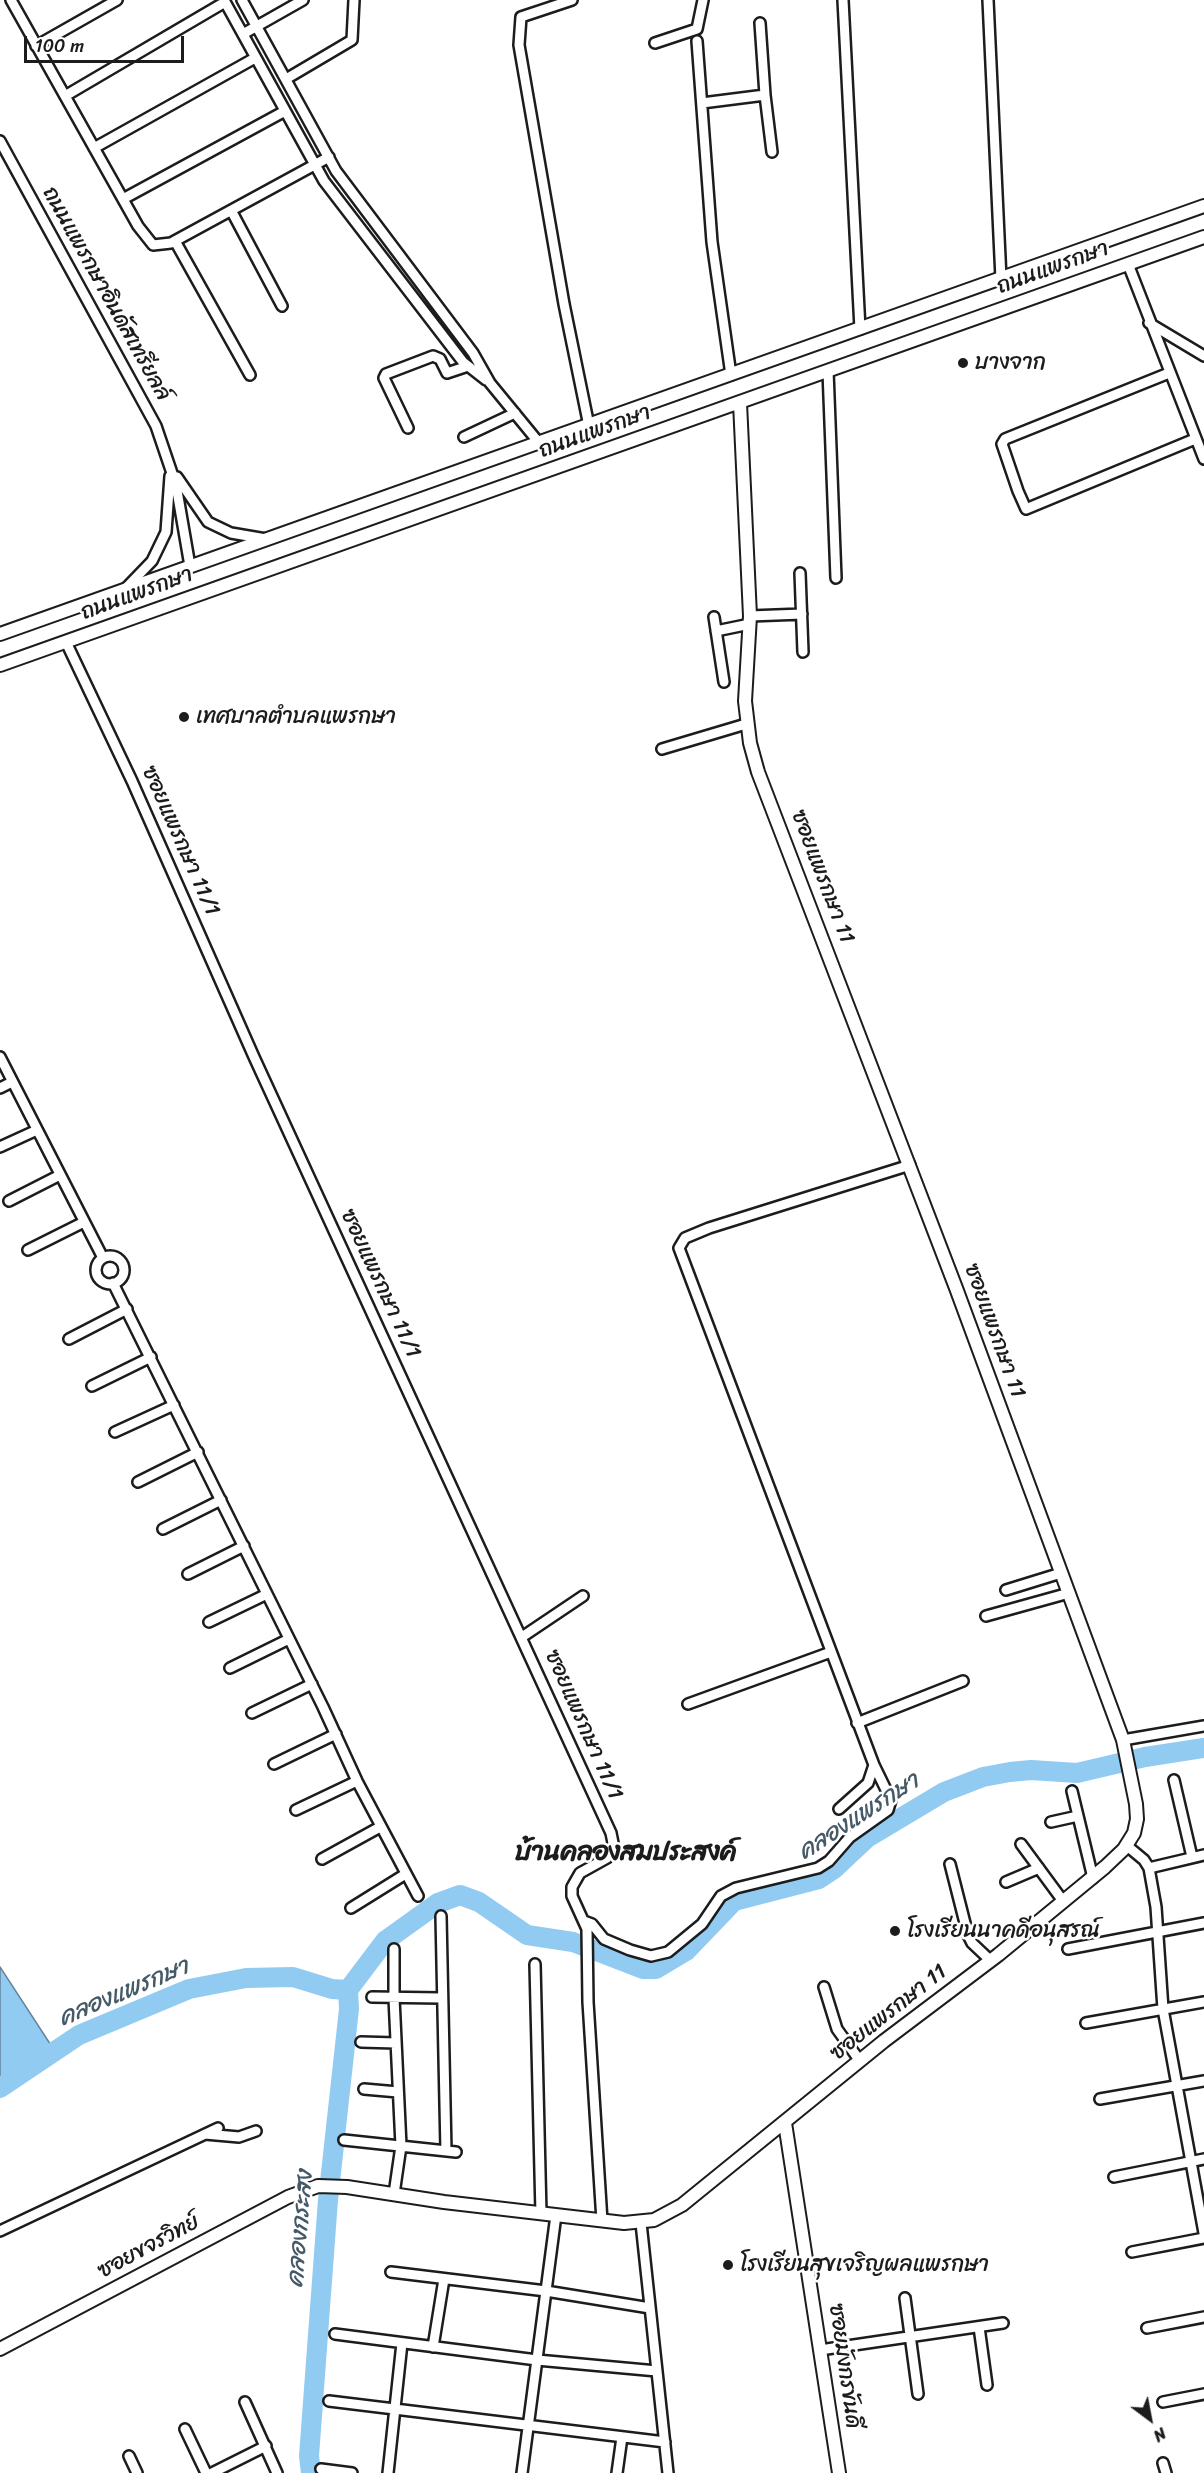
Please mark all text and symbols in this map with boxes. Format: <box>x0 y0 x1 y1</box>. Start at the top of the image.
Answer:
scale bar <box>27 24 188 62</box>
text: 100 m <box>35 30 84 62</box>
street label: ถนนแพรกษาอินดัสเทรียลล์ <box>36 182 176 406</box>
street label: ถนนแพรกษา <box>993 236 1113 300</box>
place label: บางจาก <box>975 350 1046 376</box>
marker: บางจาก <box>956 356 970 370</box>
street label: ถนนแพรกษา <box>535 400 655 464</box>
street label: ถนนแพรกษา <box>77 562 197 626</box>
place label: เทศบาลตำบลแพรกษา <box>196 704 396 730</box>
marker: เทศบาลตำบลแพรกษา <box>177 710 191 724</box>
street label: ซอยแพรกษา 11/1 <box>135 762 225 920</box>
street label: ซอยแพรกษา 11 <box>784 807 860 947</box>
street label: ซอยแพรกษา 11/1 <box>334 1205 426 1363</box>
street label: ซอยแพรกษา 11 <box>958 1260 1030 1402</box>
street label: ซอยแพรกษา 11/1 <box>538 1646 628 1804</box>
water label: คลองแพรกษา <box>793 1767 925 1867</box>
district label: บ้านคลองสมประสงค์ <box>515 1837 737 1869</box>
place label: โรงเรียนนาคดีอนุสรณ์ <box>907 1918 1100 1944</box>
marker: โรงเรียนนาคดีอนุสรณ์ <box>888 1924 902 1938</box>
water label: คลองแพรกษา <box>54 1953 194 2033</box>
street label: ซอยแพรกษา 11 <box>825 1959 953 2067</box>
water label: คลองกระสง <box>282 2170 320 2288</box>
street label: ซอยขจรวิทย์ <box>94 2209 204 2285</box>
place label: โรงเรียนสุขเจริญผลแพรกษา <box>740 2252 989 2278</box>
marker: โรงเรียนสุขเจริญผลแพรกษา <box>721 2258 735 2272</box>
street label: ซอยมังกรขันดี <box>822 2302 866 2430</box>
north arrow <box>1120 2389 1180 2449</box>
text: N <box>1147 2419 1172 2450</box>

